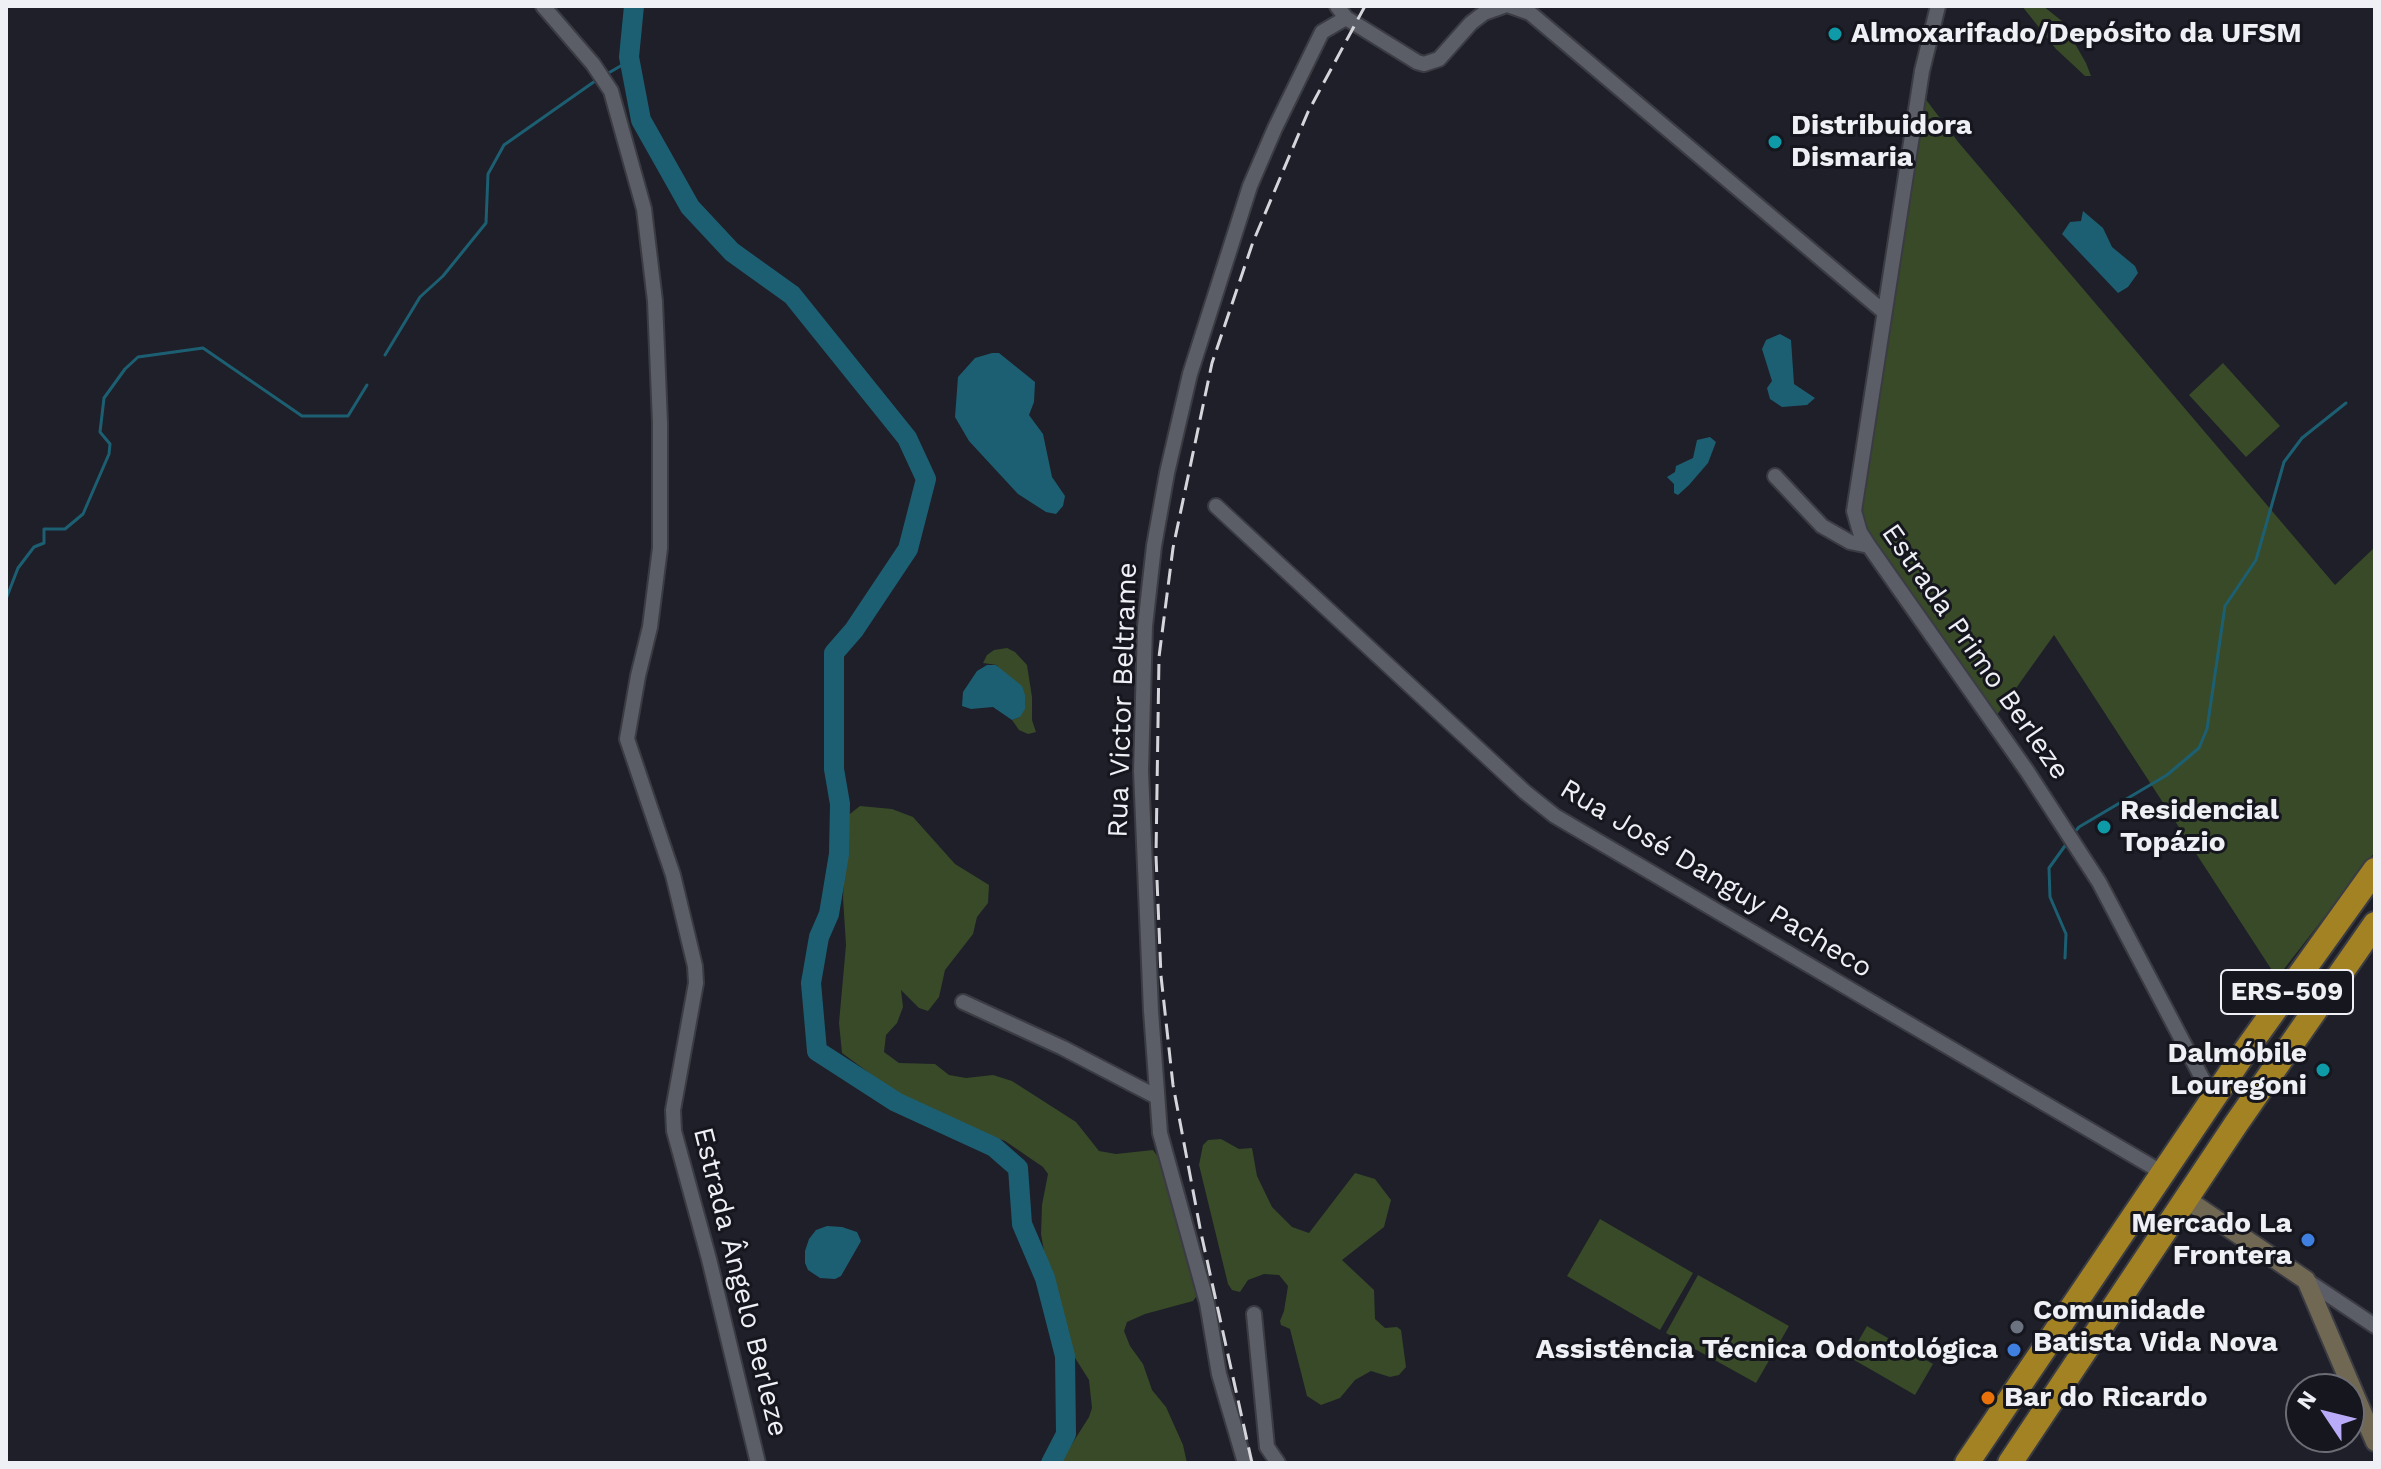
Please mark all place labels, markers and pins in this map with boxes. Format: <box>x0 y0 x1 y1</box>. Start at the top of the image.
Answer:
place label: Almoxarifado/Depósito da UFSM <box>1851 17 2302 51</box>
marker: Almoxarifado/Depósito da UFSM <box>1826 25 1844 43</box>
place label: Distribuidora Dismaria <box>1791 109 1972 175</box>
marker: Distribuidora Dismaria <box>1766 133 1784 151</box>
place label: Residencial Topázio <box>2120 794 2279 860</box>
marker: Residencial Topázio <box>2095 818 2113 836</box>
place label: Dalmóbile Louregoni <box>2168 1037 2307 1103</box>
marker: Dalmóbile Louregoni <box>2314 1061 2332 1079</box>
place label: Mercado La Frontera <box>2131 1207 2292 1273</box>
marker: Mercado La Frontera <box>2299 1231 2317 1249</box>
place label: Comunidade Batista Vida Nova <box>2033 1294 2278 1360</box>
marker: Comunidade Batista Vida Nova <box>2008 1318 2026 1336</box>
place label: Assistência Técnica Odontológica <box>1536 1333 1998 1367</box>
marker: Assistência Técnica Odontológica <box>2005 1341 2023 1359</box>
place label: Bar do Ricardo <box>2004 1381 2207 1415</box>
marker: Bar do Ricardo <box>1979 1389 1997 1407</box>

